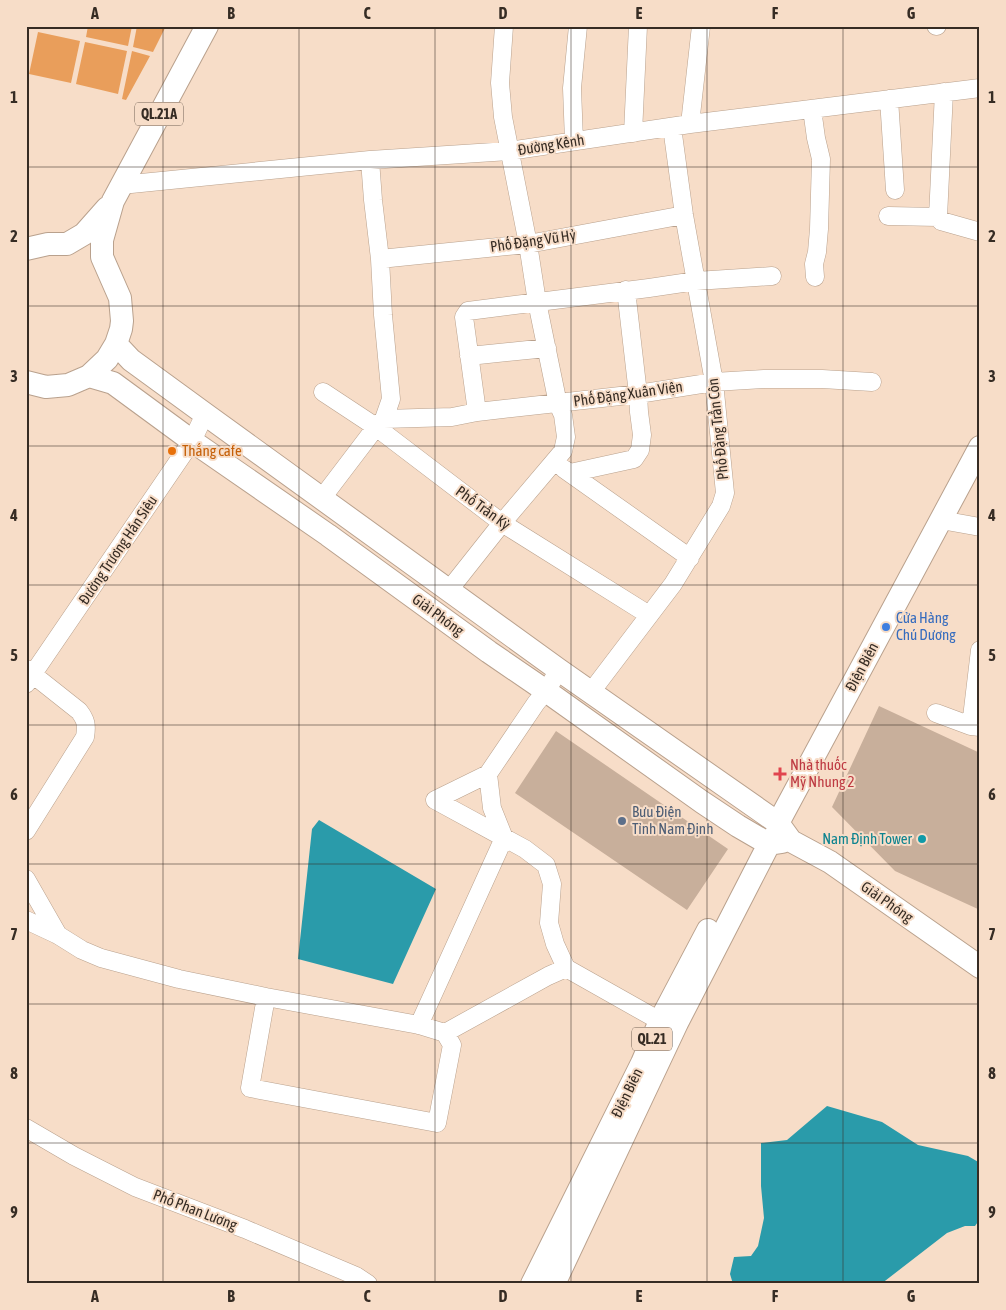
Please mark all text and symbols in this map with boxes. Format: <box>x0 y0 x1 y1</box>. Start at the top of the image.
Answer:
text: A <box>90 4 99 22</box>
text: B <box>227 4 235 22</box>
text: C <box>363 4 371 22</box>
text: D <box>499 4 508 22</box>
text: E <box>636 4 643 22</box>
text: F <box>772 4 779 22</box>
text: G <box>907 4 916 22</box>
text: 1 <box>10 88 18 106</box>
text: 1 <box>988 88 996 106</box>
road number: QL.21A <box>135 102 183 126</box>
street label: Đường Kênh <box>517 131 585 158</box>
street label: Phố Đặng Vũ Hỷ <box>489 226 577 255</box>
text: 2 <box>10 227 18 245</box>
text: 2 <box>988 227 996 245</box>
text: 3 <box>10 367 18 385</box>
text: 3 <box>988 367 996 385</box>
street label: Phố Đặng Xuân Viện <box>572 377 684 410</box>
street label: Phố Đặng Trần Côn <box>704 377 731 481</box>
place label: Thắng cafe <box>182 442 242 459</box>
marker: Thắng cafe <box>166 445 178 457</box>
street label: Phố Trần Kỳ <box>453 482 514 533</box>
street label: Đường Trương Hán Siêu <box>75 492 160 607</box>
text: 4 <box>9 506 18 524</box>
text: 4 <box>987 506 996 524</box>
street label: Giải Phóng <box>409 590 468 639</box>
place label: Cửa Hàng Chú Dương <box>896 609 956 643</box>
marker: Cửa Hàng Chú Dương <box>880 621 892 633</box>
street label: Điện Biên <box>842 640 881 694</box>
text: 5 <box>10 646 18 664</box>
text: 5 <box>988 646 996 664</box>
place label: Nhà thuốc Mỹ Nhung 2 <box>790 756 855 790</box>
marker: Nhà thuốc Mỹ Nhung 2 <box>774 768 786 780</box>
text: 6 <box>10 785 18 803</box>
text: 6 <box>988 785 996 803</box>
place label: Bưu Điện Tỉnh Nam Định <box>632 803 713 837</box>
marker: Bưu Điện Tỉnh Nam Định <box>616 815 628 827</box>
place label: Nam Định Tower <box>822 830 913 847</box>
marker: Nam Định Tower <box>916 833 928 845</box>
street label: Giải Phóng <box>858 878 917 926</box>
text: 7 <box>10 925 18 943</box>
text: 7 <box>988 925 996 943</box>
road number: QL.21 <box>632 1028 672 1050</box>
text: 8 <box>10 1064 18 1082</box>
text: 8 <box>988 1064 996 1082</box>
street label: Điện Biên <box>607 1065 646 1120</box>
street label: Phố Phan Lương <box>151 1186 240 1234</box>
text: 9 <box>10 1203 18 1221</box>
text: 9 <box>988 1203 996 1221</box>
text: A <box>90 1287 99 1305</box>
text: B <box>227 1287 235 1305</box>
text: C <box>363 1287 371 1305</box>
text: D <box>499 1287 508 1305</box>
text: E <box>636 1287 643 1305</box>
text: F <box>772 1287 779 1305</box>
text: G <box>907 1287 916 1305</box>

